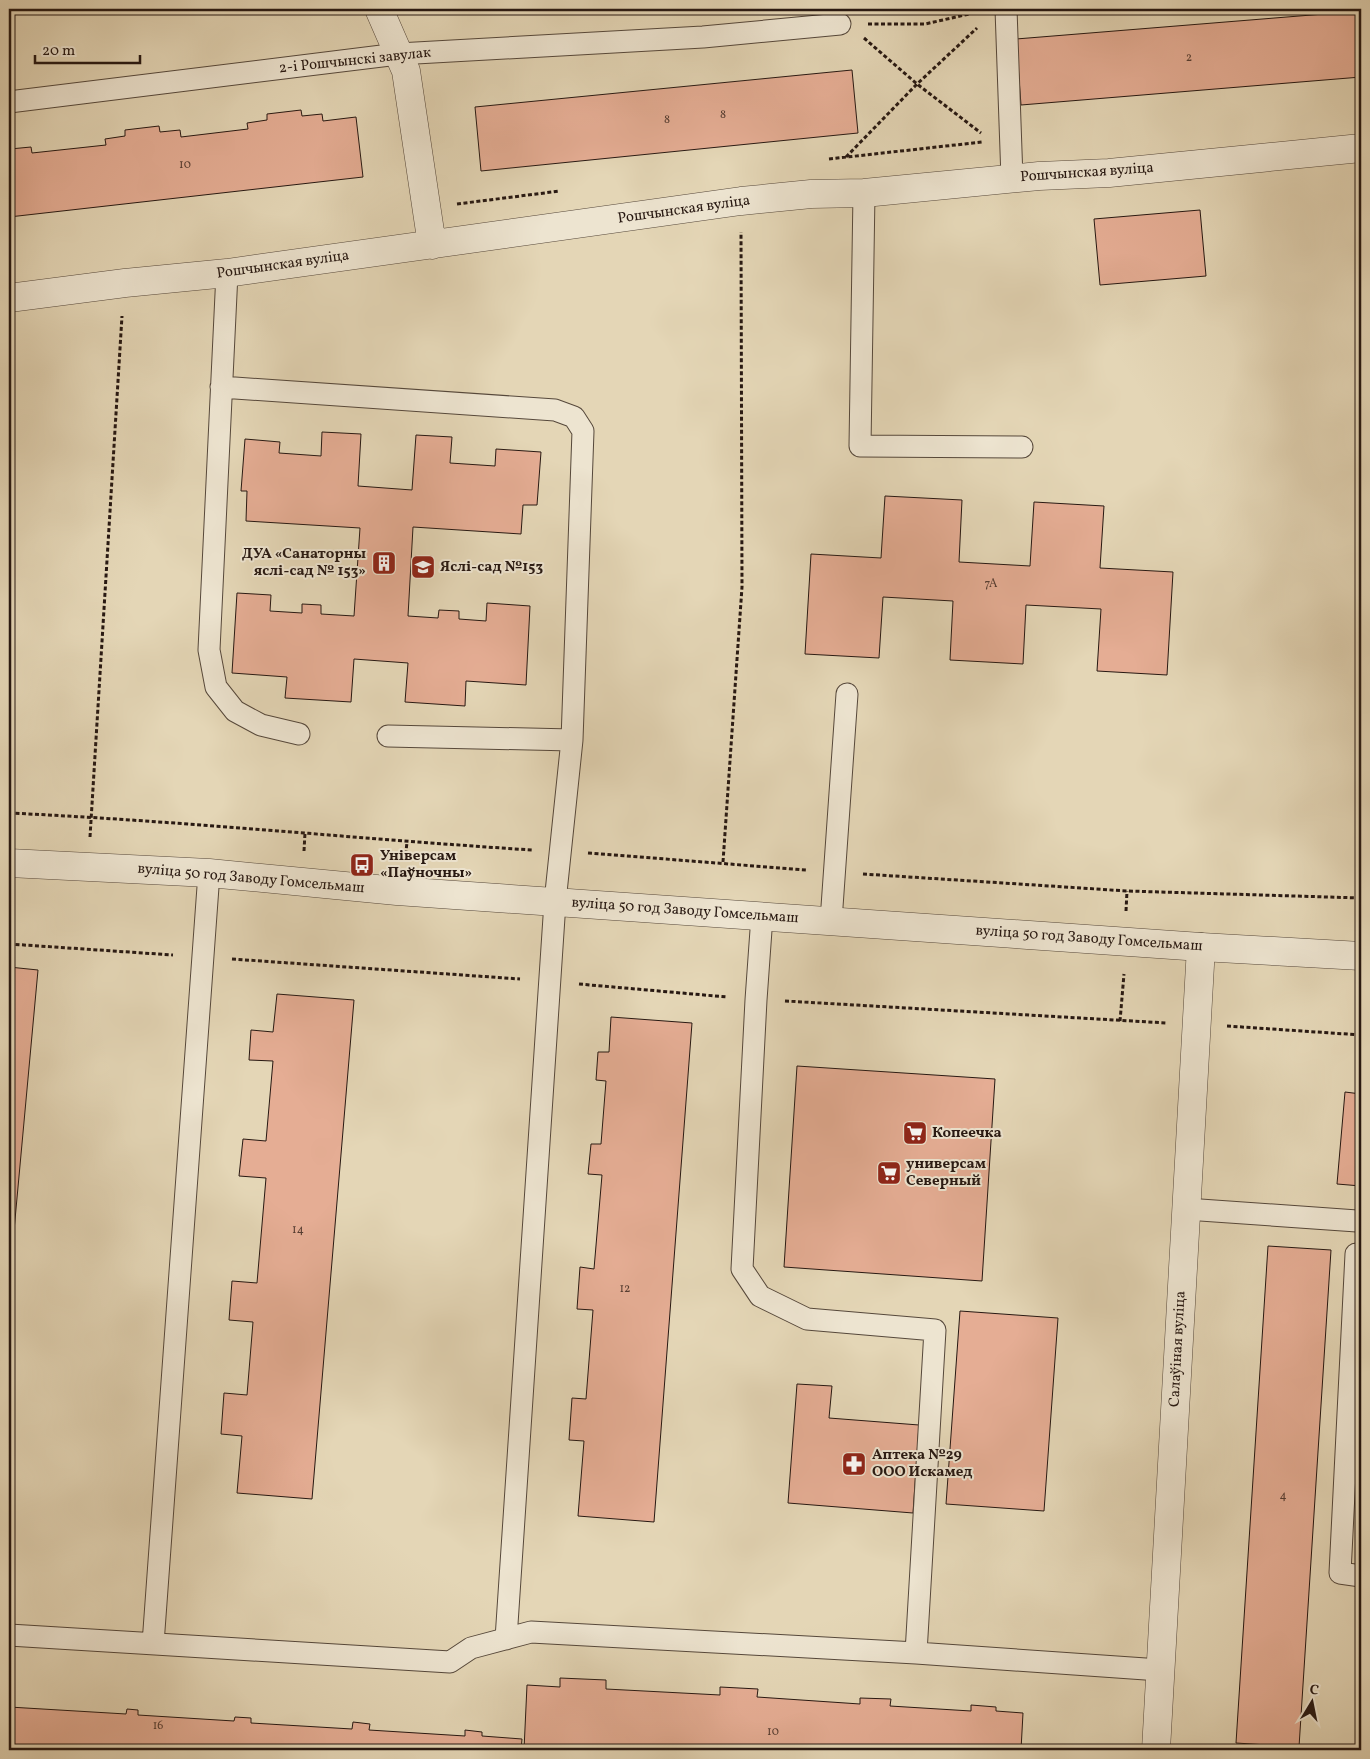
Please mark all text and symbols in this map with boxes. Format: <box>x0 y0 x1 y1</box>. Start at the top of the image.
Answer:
scale bar <box>35 32 140 64</box>
text: 20 m <box>42 41 75 62</box>
street label: 2-і Рошчынскі завулак <box>278 43 432 79</box>
house number: 2 <box>1186 50 1192 66</box>
house number: 8 <box>720 107 726 123</box>
house number: 8 <box>664 112 670 128</box>
house number: 10 <box>179 157 191 173</box>
street label: Рошчынская вуліца <box>1020 158 1154 188</box>
street label: Рошчынская вуліца <box>616 190 752 230</box>
street label: Рошчынская вуліца <box>215 245 351 285</box>
place label: ДУА «Санаторны яслі-сад № 153» <box>242 544 366 582</box>
building icon: ДУА «Санаторны яслі-сад № 153» <box>371 550 397 576</box>
school or university icon: Яслі-сад №153 <box>410 554 436 580</box>
place label: Яслі-сад №153 <box>440 557 543 578</box>
house number: 7А <box>984 576 998 592</box>
place label: Універсам «Паўночны» <box>380 846 472 884</box>
bus stop icon: Універсам «Паўночны» <box>349 852 375 878</box>
street label: вуліца 50 год Заводу Гомсельмаш <box>137 859 365 899</box>
street label: вуліца 50 год Заводу Гомсельмаш <box>571 893 799 929</box>
street label: вуліца 50 год Заводу Гомсельмаш <box>975 921 1203 957</box>
supermarket icon: Копеечка <box>902 1120 928 1146</box>
place label: Копеечка <box>932 1123 1002 1144</box>
place label: универсам Северный <box>906 1154 986 1192</box>
supermarket icon: универсам Северный <box>876 1160 902 1186</box>
house number: 14 <box>292 1222 304 1238</box>
house number: 12 <box>619 1281 631 1297</box>
street label: Салаўіная вуліца <box>1164 1290 1192 1408</box>
place label: Аптека №29 ООО Искамед <box>872 1445 973 1483</box>
pharmacy icon: Аптека №29 ООО Искамед <box>841 1451 867 1477</box>
house number: 4 <box>1279 1488 1287 1504</box>
north arrow <box>1288 1676 1338 1726</box>
text: С <box>1308 1681 1320 1701</box>
house number: 16 <box>153 1718 163 1734</box>
house number: 10 <box>767 1724 779 1740</box>

